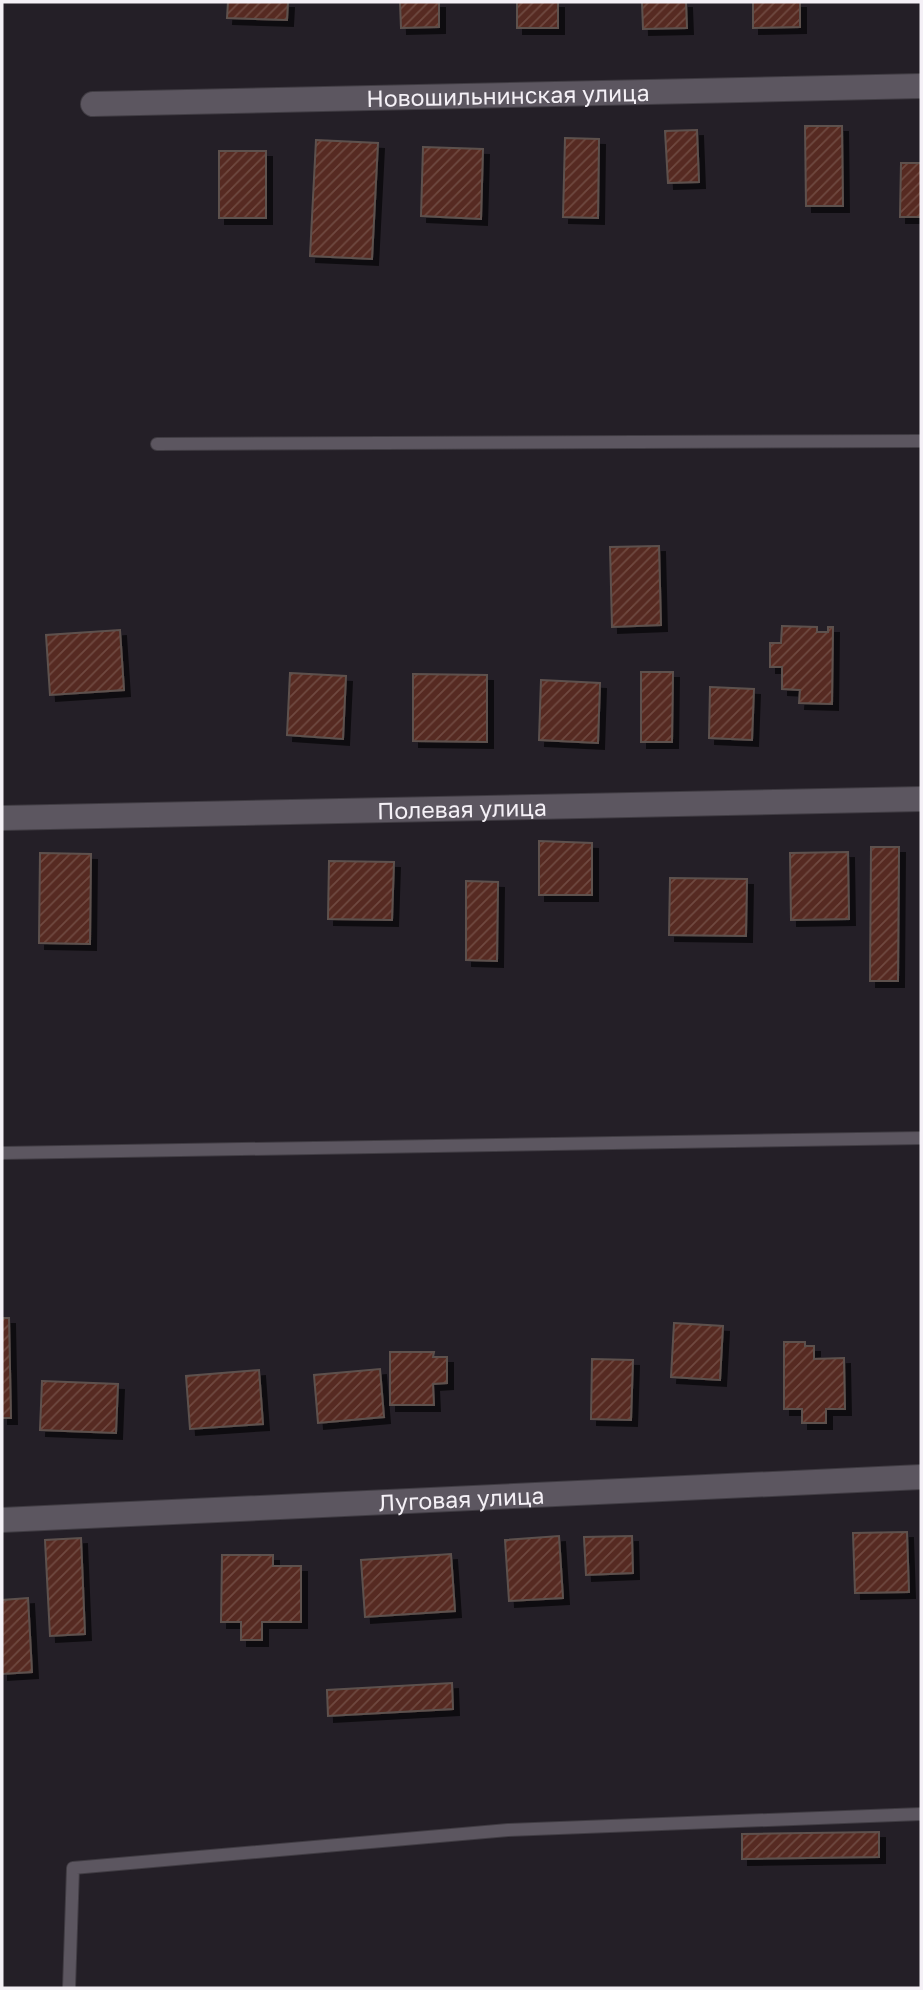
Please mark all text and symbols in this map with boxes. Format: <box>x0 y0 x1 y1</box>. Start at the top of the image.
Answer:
street label: Новошильнинская улица <box>366 78 650 112</box>
street label: Полевая улица <box>377 793 547 824</box>
street label: Луговая улица <box>378 1481 545 1516</box>

